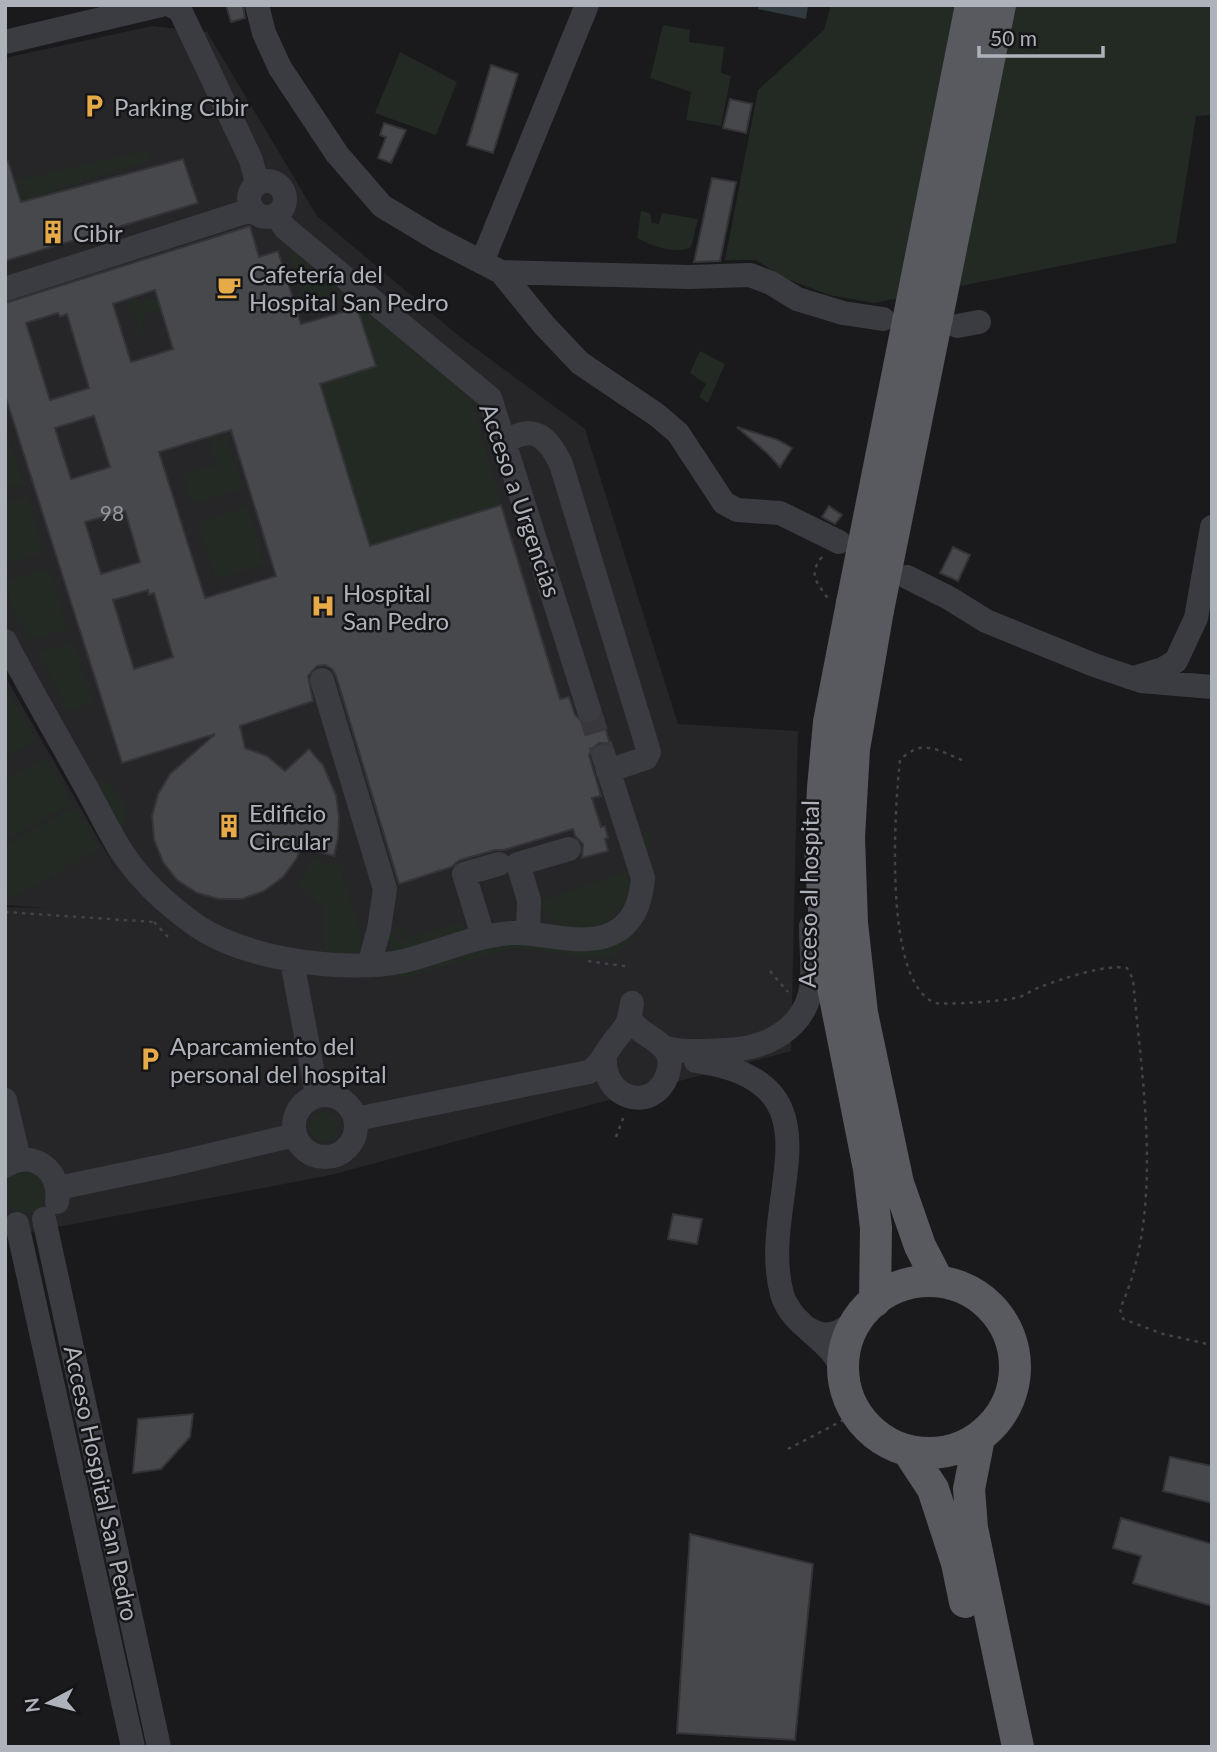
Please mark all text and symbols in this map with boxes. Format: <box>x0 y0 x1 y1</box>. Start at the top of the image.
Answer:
scale bar <box>979 14 1103 58</box>
text: 50 m <box>990 25 1037 50</box>
parking icon: Parking Cibir <box>80 92 108 120</box>
place label: Parking Cibir <box>114 92 249 121</box>
building icon: Cibir <box>39 218 67 246</box>
place label: Cibir <box>73 218 123 247</box>
place label: Cafetería del Hospital San Pedro <box>249 259 449 316</box>
cafe icon: Cafetería del Hospital San Pedro <box>215 273 243 301</box>
street label: Acceso a Urgencias <box>474 399 568 601</box>
house number: 98 <box>100 500 124 525</box>
place label: Hospital San Pedro <box>343 578 449 635</box>
hospital icon: Hospital San Pedro <box>309 592 337 620</box>
place label: Edificio Circular <box>249 798 330 855</box>
street label: Acceso al hospital <box>792 800 824 988</box>
building icon: Edificio Circular <box>215 812 243 840</box>
place label: Aparcamiento del personal del hospital <box>170 1031 387 1088</box>
parking icon: Aparcamiento del personal del hospital <box>136 1045 164 1073</box>
street label: Acceso Hospital San Pedro <box>59 1343 145 1623</box>
north arrow <box>14 1668 84 1738</box>
text: N <box>19 1696 44 1714</box>

